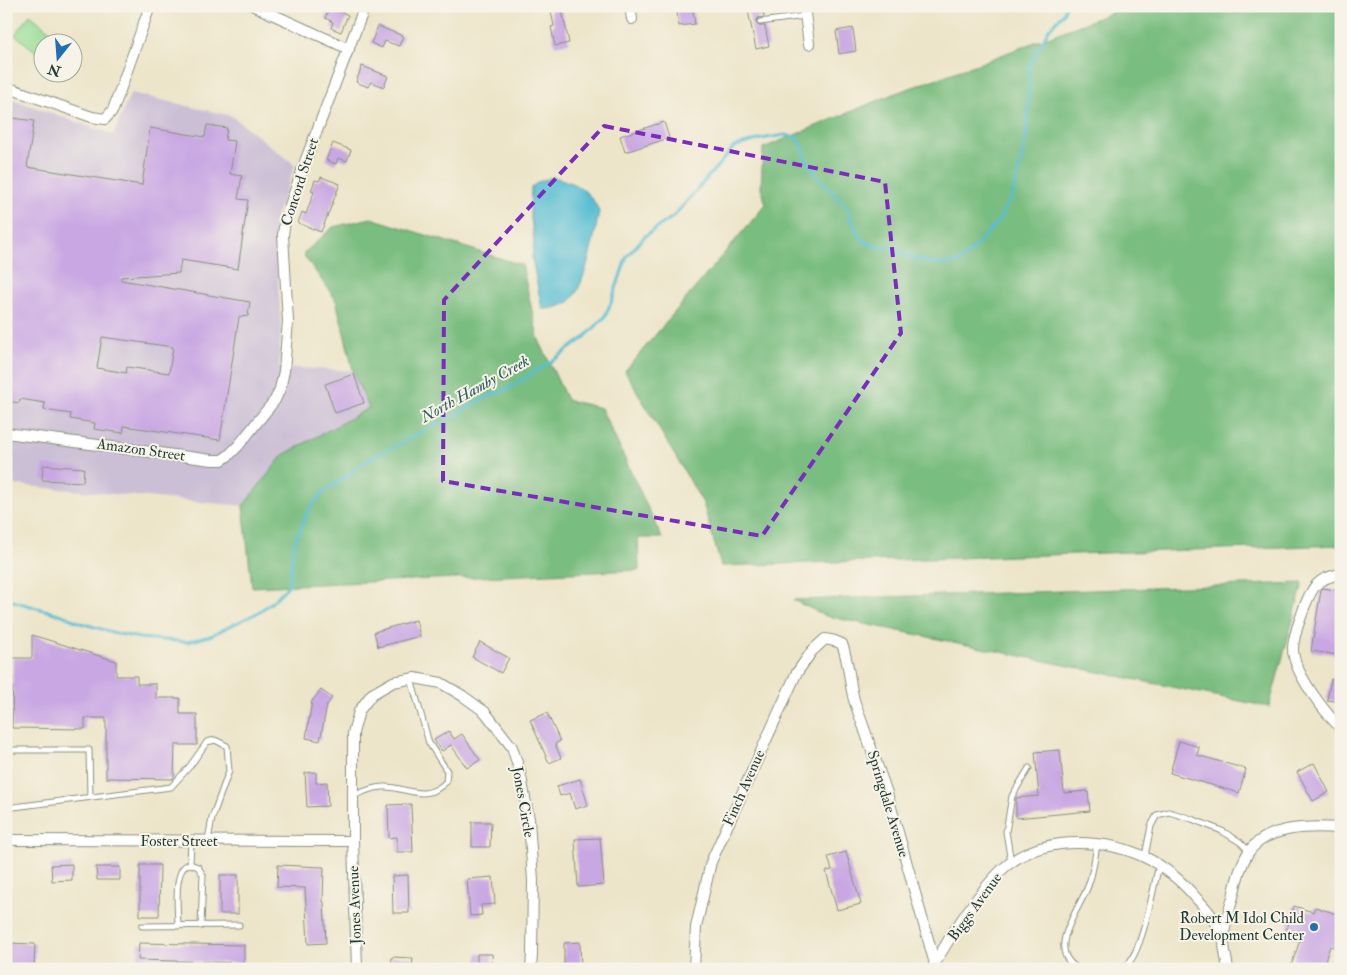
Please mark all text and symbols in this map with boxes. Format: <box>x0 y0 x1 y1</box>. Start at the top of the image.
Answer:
north arrow <box>32 32 82 82</box>
text: N <box>45 60 64 80</box>
street label: Concord Street <box>277 136 323 228</box>
water label: North Hamby Creek <box>416 351 533 428</box>
street label: Amazon Street <box>95 434 186 466</box>
street label: Finch Avenue <box>719 747 769 829</box>
street label: Springdale Avenue <box>862 748 913 860</box>
street label: Jones Circle <box>506 764 539 839</box>
street label: Foster Street <box>140 832 218 851</box>
street label: Jones Avenue <box>344 865 367 946</box>
street label: Biggs Avenue <box>944 869 1006 945</box>
place label: Robert M Idol Child Development Center <box>1179 909 1305 946</box>
marker: Robert M Idol Child Development Center <box>1308 921 1320 933</box>

